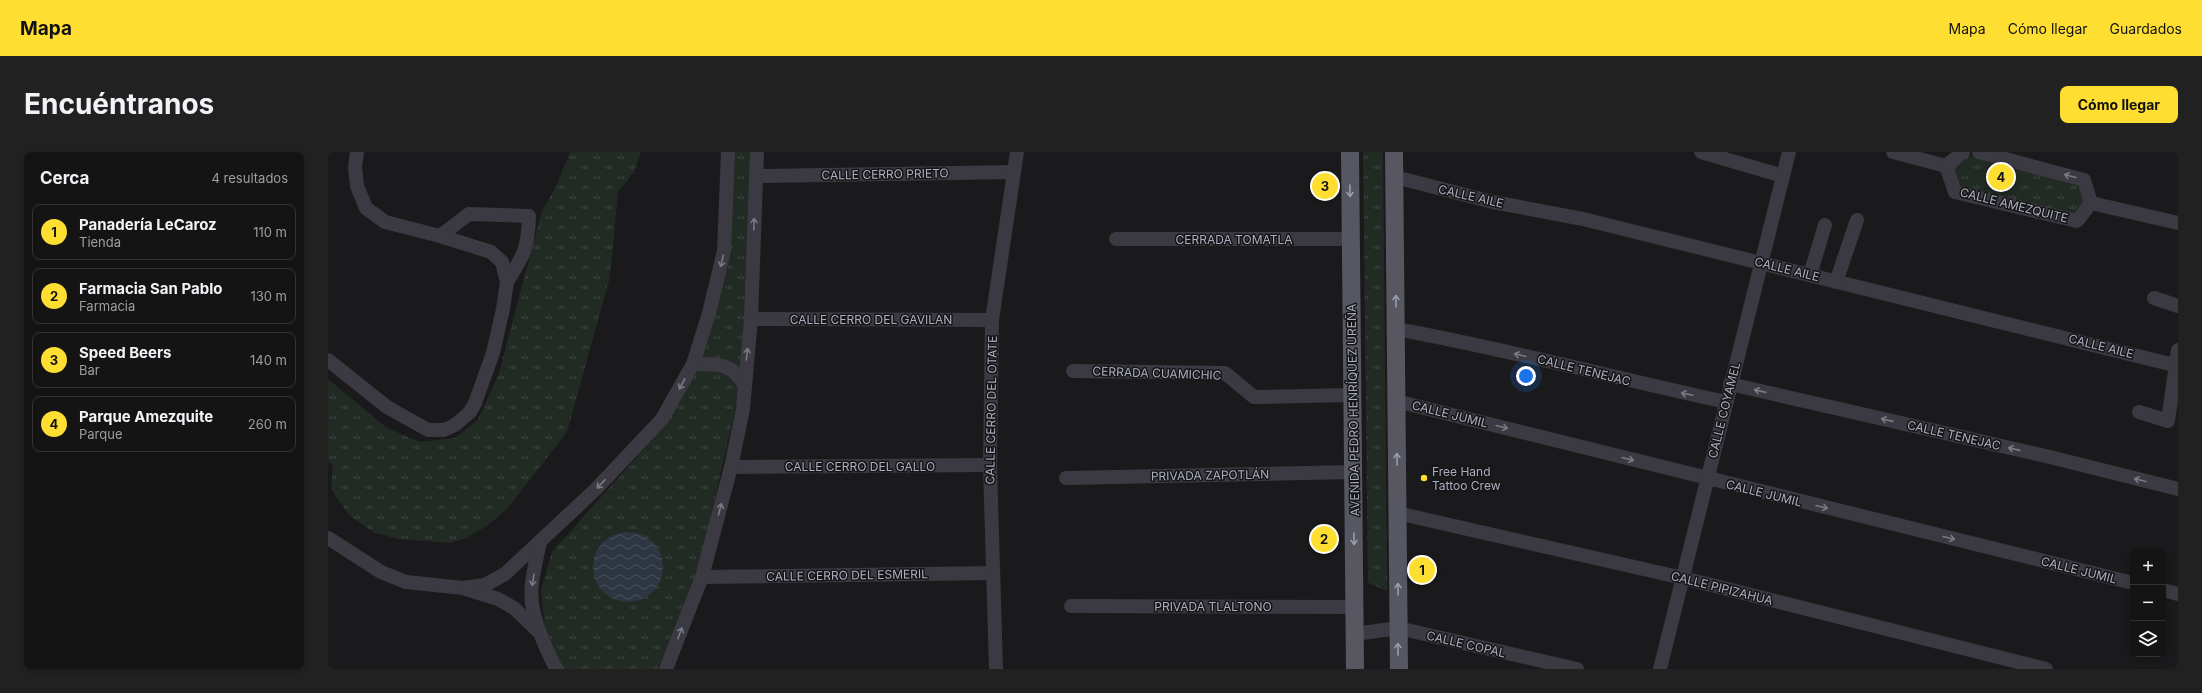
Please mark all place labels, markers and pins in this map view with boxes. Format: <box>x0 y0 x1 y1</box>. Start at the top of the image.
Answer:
pin: 4 <box>1988 162 2014 192</box>
pin: 3 <box>1312 171 1338 201</box>
place label: Free Hand Tattoo Crew <box>1432 464 1501 493</box>
marker: Free Hand Tattoo Crew <box>1419 473 1429 483</box>
pin: 2 <box>1311 524 1337 554</box>
pin: 1 <box>1409 555 1435 585</box>

